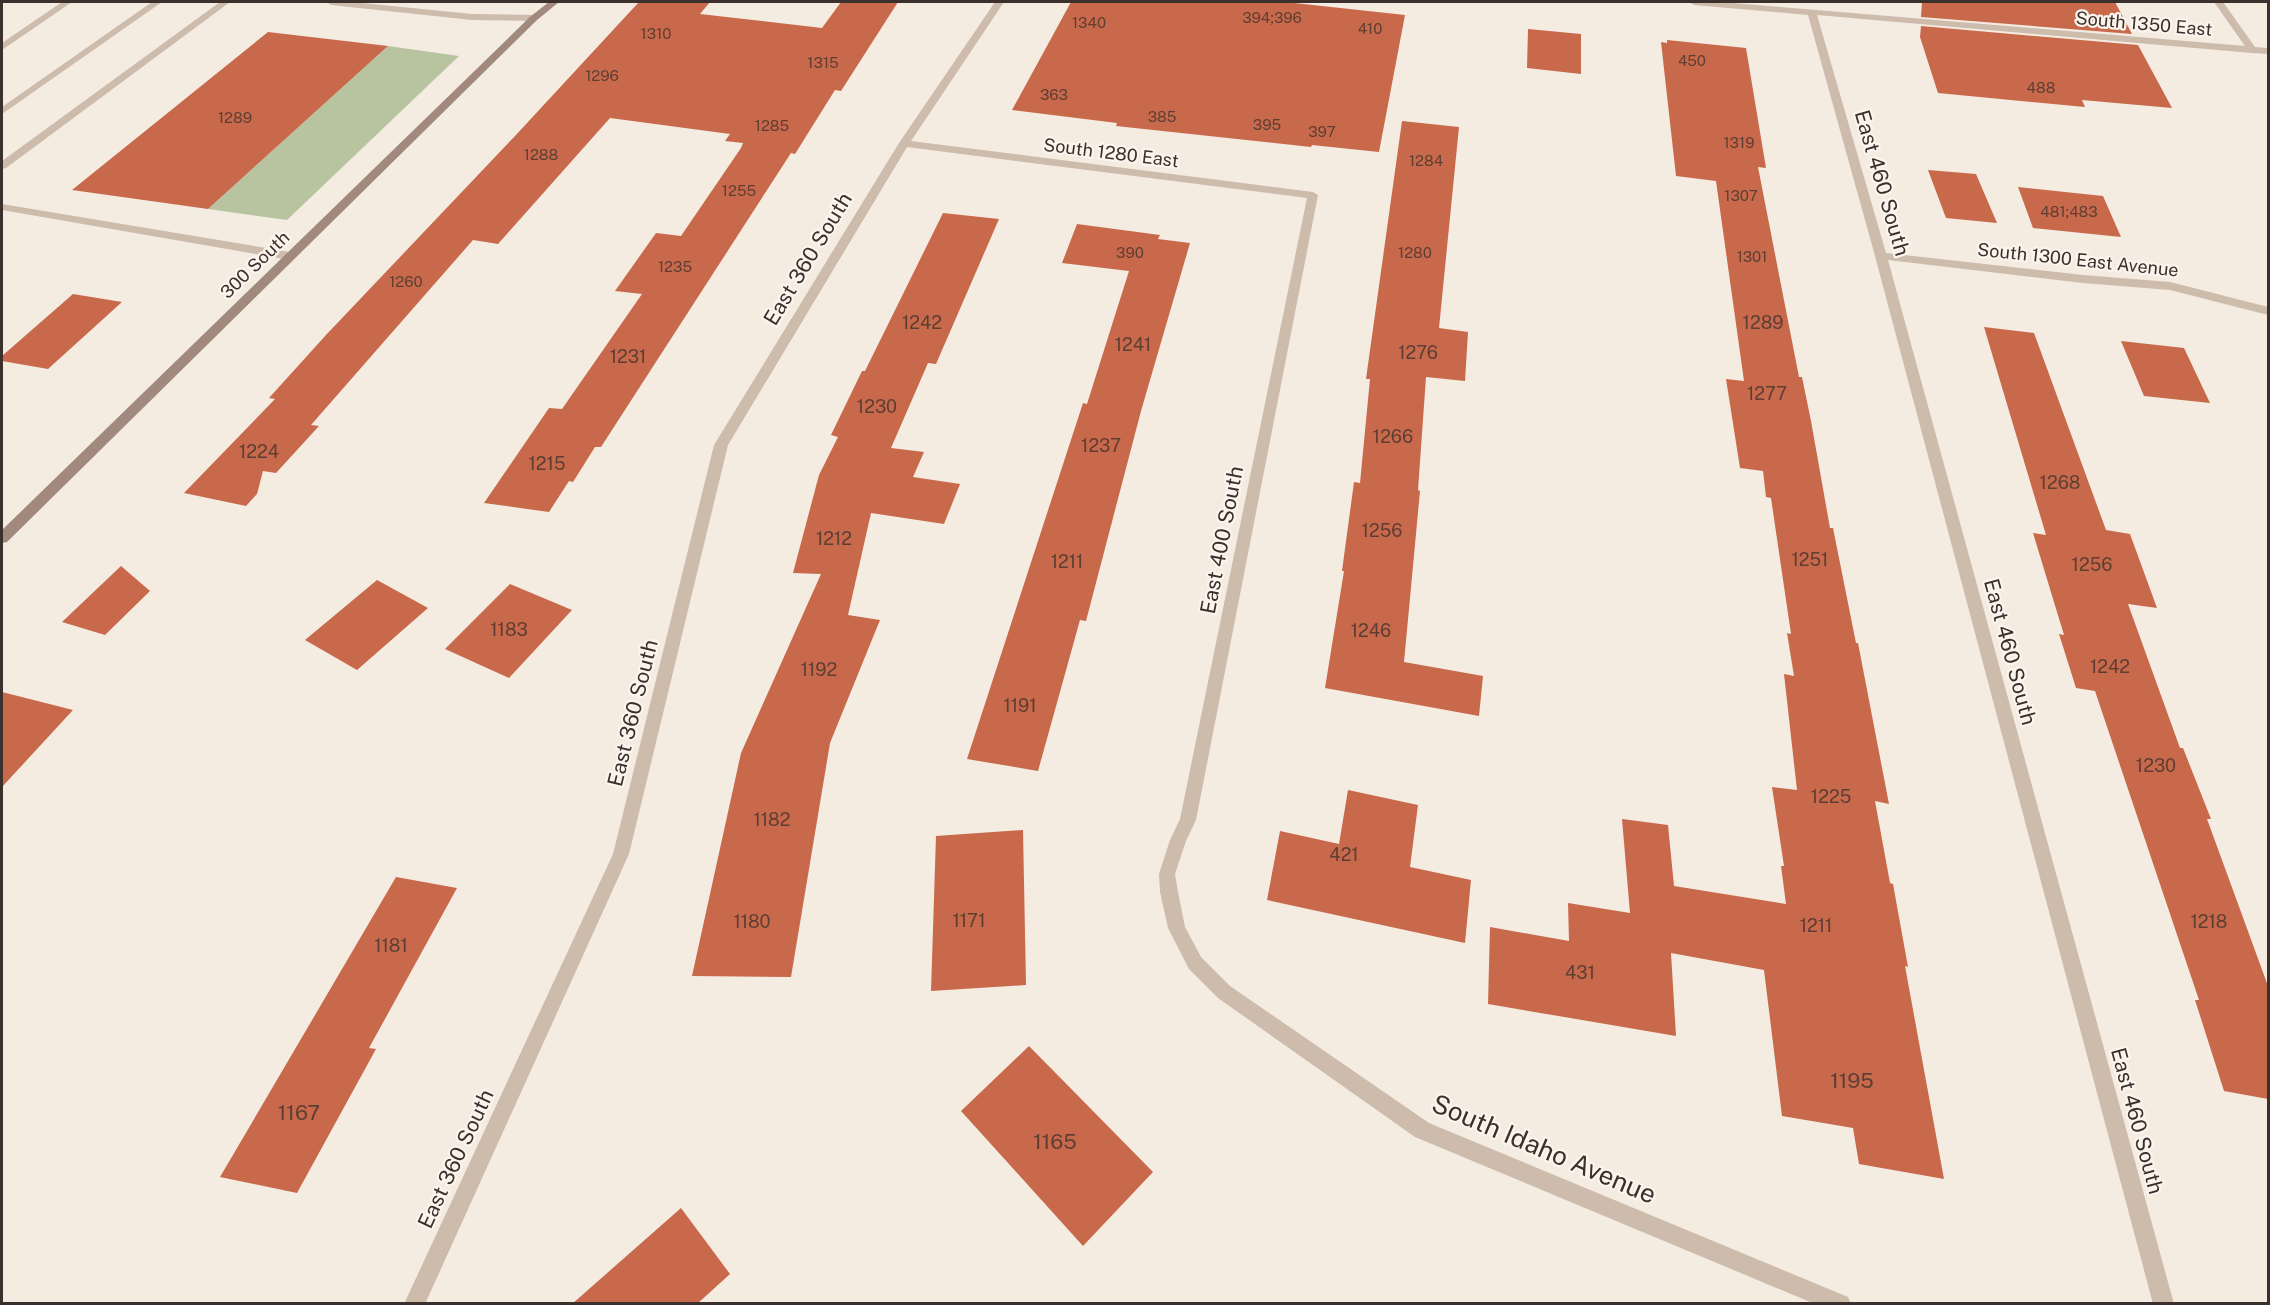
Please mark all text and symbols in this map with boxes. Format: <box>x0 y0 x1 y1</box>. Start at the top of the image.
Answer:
street label: South 1350 East <box>2075 7 2213 40</box>
house number: 394;396 <box>1242 9 1302 26</box>
house number: 1340 <box>1072 14 1106 31</box>
house number: 410 <box>1358 20 1382 37</box>
house number: 1310 <box>641 25 671 42</box>
house number: 450 <box>1678 52 1706 69</box>
house number: 1315 <box>807 54 839 71</box>
house number: 1296 <box>585 67 619 84</box>
house number: 488 <box>2027 79 2055 96</box>
house number: 363 <box>1040 86 1068 103</box>
street label: East 460 South <box>1850 107 1915 259</box>
house number: 385 <box>1148 108 1176 125</box>
house number: 1289 <box>218 109 252 126</box>
house number: 395 <box>1253 116 1281 133</box>
house number: 1285 <box>755 117 789 134</box>
house number: 397 <box>1308 123 1336 140</box>
street label: South 1280 East <box>1042 134 1180 171</box>
house number: 1319 <box>1723 134 1755 151</box>
house number: 1288 <box>524 146 558 163</box>
house number: 1284 <box>1409 152 1443 169</box>
house number: 1255 <box>722 182 756 199</box>
house number: 1307 <box>1724 187 1758 204</box>
street label: East 360 South <box>758 188 857 330</box>
house number: 481;483 <box>2040 203 2098 220</box>
street label: 300 South <box>216 227 293 303</box>
street label: South 1300 East Avenue <box>1976 238 2180 281</box>
house number: 390 <box>1116 244 1144 261</box>
house number: 1280 <box>1398 244 1432 261</box>
house number: 1301 <box>1737 248 1767 265</box>
house number: 1235 <box>658 258 692 275</box>
house number: 1260 <box>389 273 423 290</box>
house number: 1242 <box>902 312 942 333</box>
house number: 1289 <box>1743 312 1783 333</box>
house number: 1241 <box>1115 334 1151 355</box>
house number: 1276 <box>1398 342 1438 363</box>
house number: 1231 <box>610 346 646 367</box>
house number: 1277 <box>1747 383 1787 404</box>
house number: 1230 <box>857 396 897 417</box>
house number: 1266 <box>1373 426 1413 447</box>
house number: 1237 <box>1081 435 1121 456</box>
house number: 1224 <box>239 441 279 462</box>
house number: 1215 <box>529 453 565 474</box>
street label: East 400 South <box>1195 464 1248 616</box>
house number: 1268 <box>2040 472 2080 493</box>
house number: 1256 <box>1362 520 1402 541</box>
house number: 1212 <box>816 528 852 549</box>
house number: 1251 <box>1792 549 1828 570</box>
house number: 1211 <box>1051 551 1083 572</box>
house number: 1256 <box>2072 554 2112 575</box>
street label: East 460 South <box>1979 576 2042 728</box>
house number: 1183 <box>490 619 528 640</box>
house number: 1246 <box>1351 620 1391 641</box>
street label: East 360 South <box>602 637 663 789</box>
house number: 1242 <box>2090 656 2130 677</box>
house number: 1192 <box>801 659 837 680</box>
house number: 1191 <box>1003 695 1037 716</box>
house number: 1230 <box>2136 755 2176 776</box>
house number: 1225 <box>1811 786 1851 807</box>
house number: 1182 <box>753 809 791 830</box>
house number: 421 <box>1329 844 1359 865</box>
house number: 1171 <box>952 910 986 931</box>
house number: 1180 <box>733 911 771 932</box>
house number: 1218 <box>2190 911 2228 932</box>
house number: 1211 <box>1800 915 1832 936</box>
house number: 1181 <box>374 935 408 956</box>
house number: 431 <box>1565 962 1595 983</box>
street label: East 460 South <box>2106 1045 2169 1197</box>
house number: 1195 <box>1830 1068 1874 1093</box>
street label: East 360 South <box>412 1085 499 1232</box>
street label: South Idaho Avenue <box>1427 1087 1661 1210</box>
house number: 1167 <box>278 1100 320 1125</box>
house number: 1165 <box>1033 1129 1077 1154</box>

